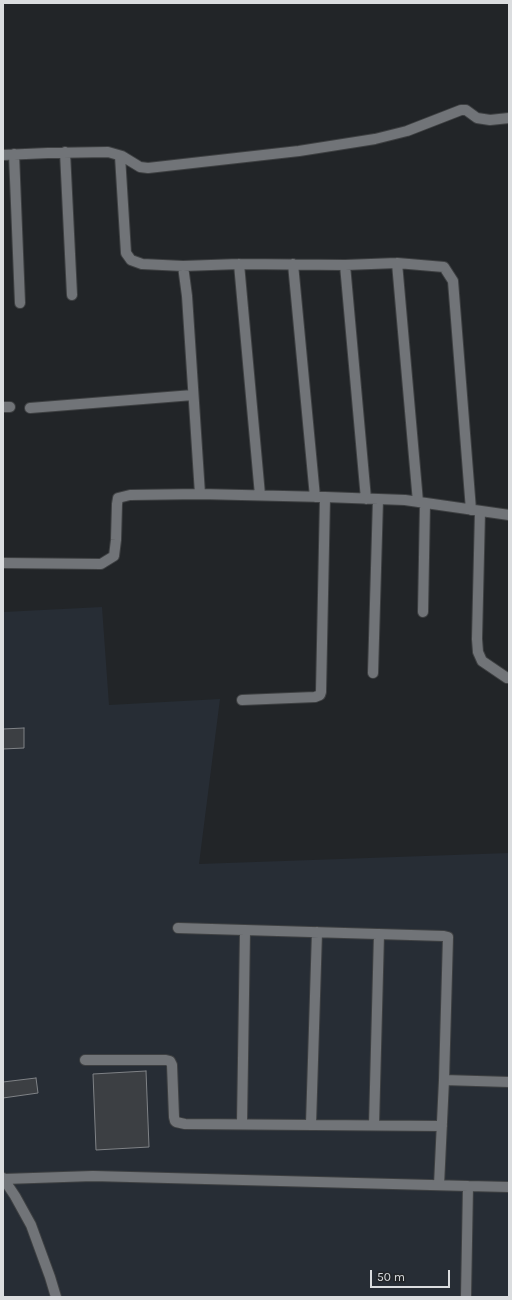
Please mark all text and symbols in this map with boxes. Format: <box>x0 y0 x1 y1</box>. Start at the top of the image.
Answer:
scale bar <box>372 1262 452 1288</box>
text: 50 m <box>377 1270 405 1284</box>

